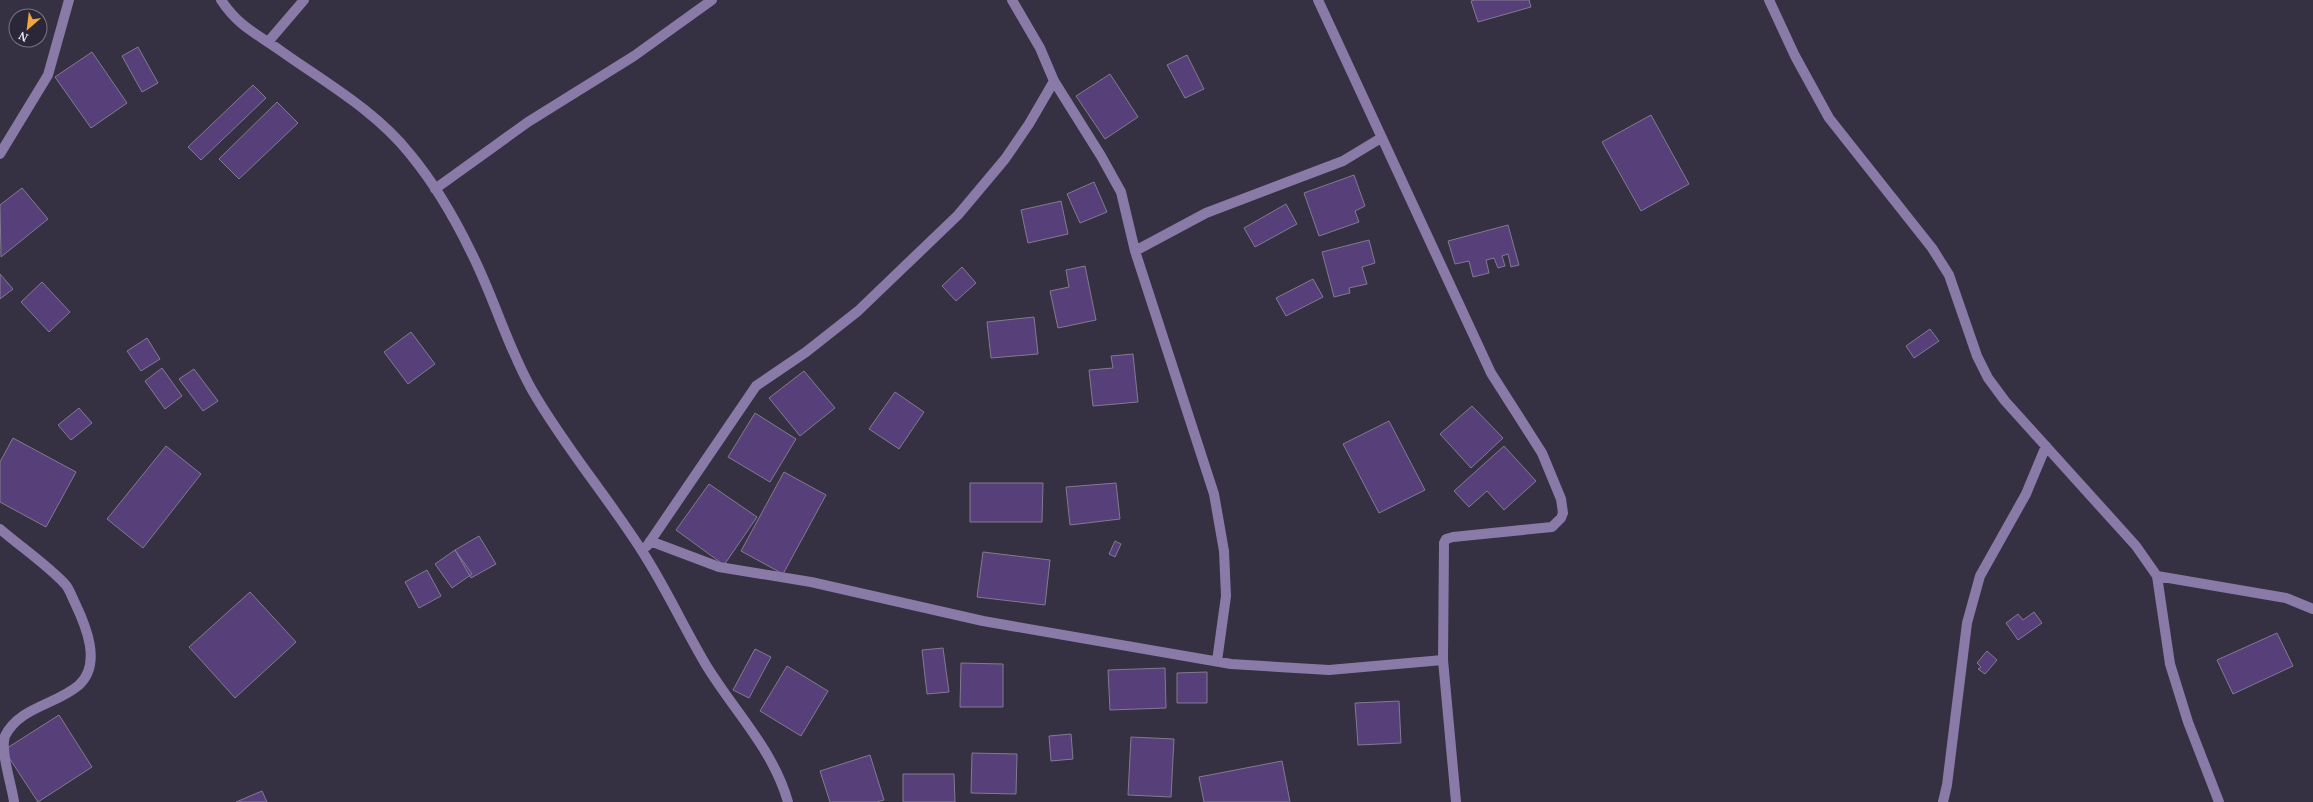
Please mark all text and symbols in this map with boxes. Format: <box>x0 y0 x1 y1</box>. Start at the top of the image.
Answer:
north arrow <box>8 8 48 48</box>
text: N <box>15 28 30 46</box>

